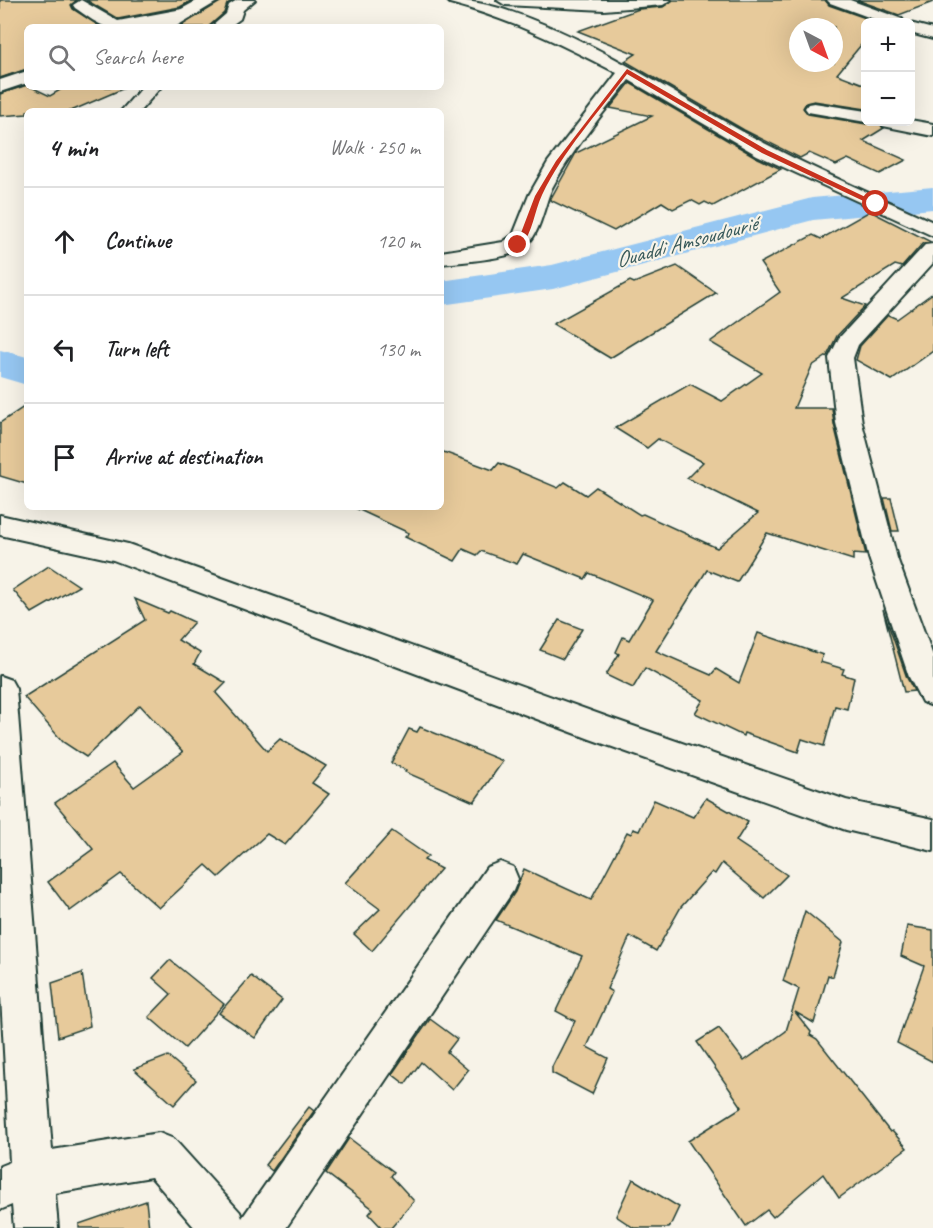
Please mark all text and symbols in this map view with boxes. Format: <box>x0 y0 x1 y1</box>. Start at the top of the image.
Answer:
north arrow <box>789 18 843 72</box>
map controls <box>861 18 915 126</box>
button: + <box>861 18 915 72</box>
search box <box>24 24 444 90</box>
icon: search <box>45 41 78 74</box>
text: Search here <box>93 43 183 71</box>
button: − <box>861 72 915 126</box>
text: 4 min <box>48 131 98 164</box>
text: Walk · 250 m <box>330 135 420 160</box>
route start <box>862 190 888 216</box>
water label: Ouaddi Amsoudourié <box>612 208 766 274</box>
icon: ahead <box>48 225 81 258</box>
text: Continue <box>105 227 171 255</box>
text: 120 m <box>377 229 420 254</box>
route end <box>504 231 530 257</box>
icon: left <box>48 333 81 366</box>
text: Turn left <box>105 335 169 363</box>
text: 130 m <box>377 337 420 362</box>
icon: arrive <box>48 441 81 474</box>
text: Arrive at destination <box>105 443 262 471</box>

